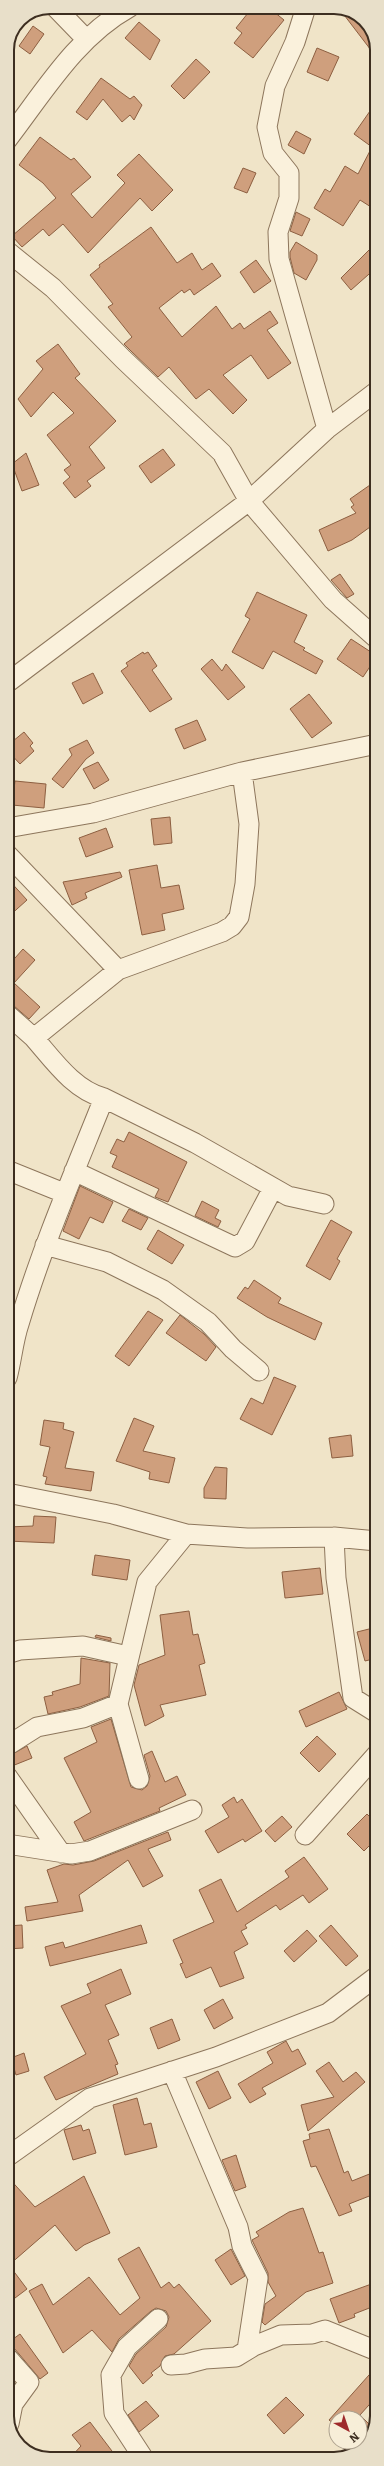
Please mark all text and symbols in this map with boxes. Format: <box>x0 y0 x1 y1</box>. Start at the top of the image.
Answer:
north arrow <box>328 2410 368 2450</box>
text: N <box>346 2430 362 2445</box>

